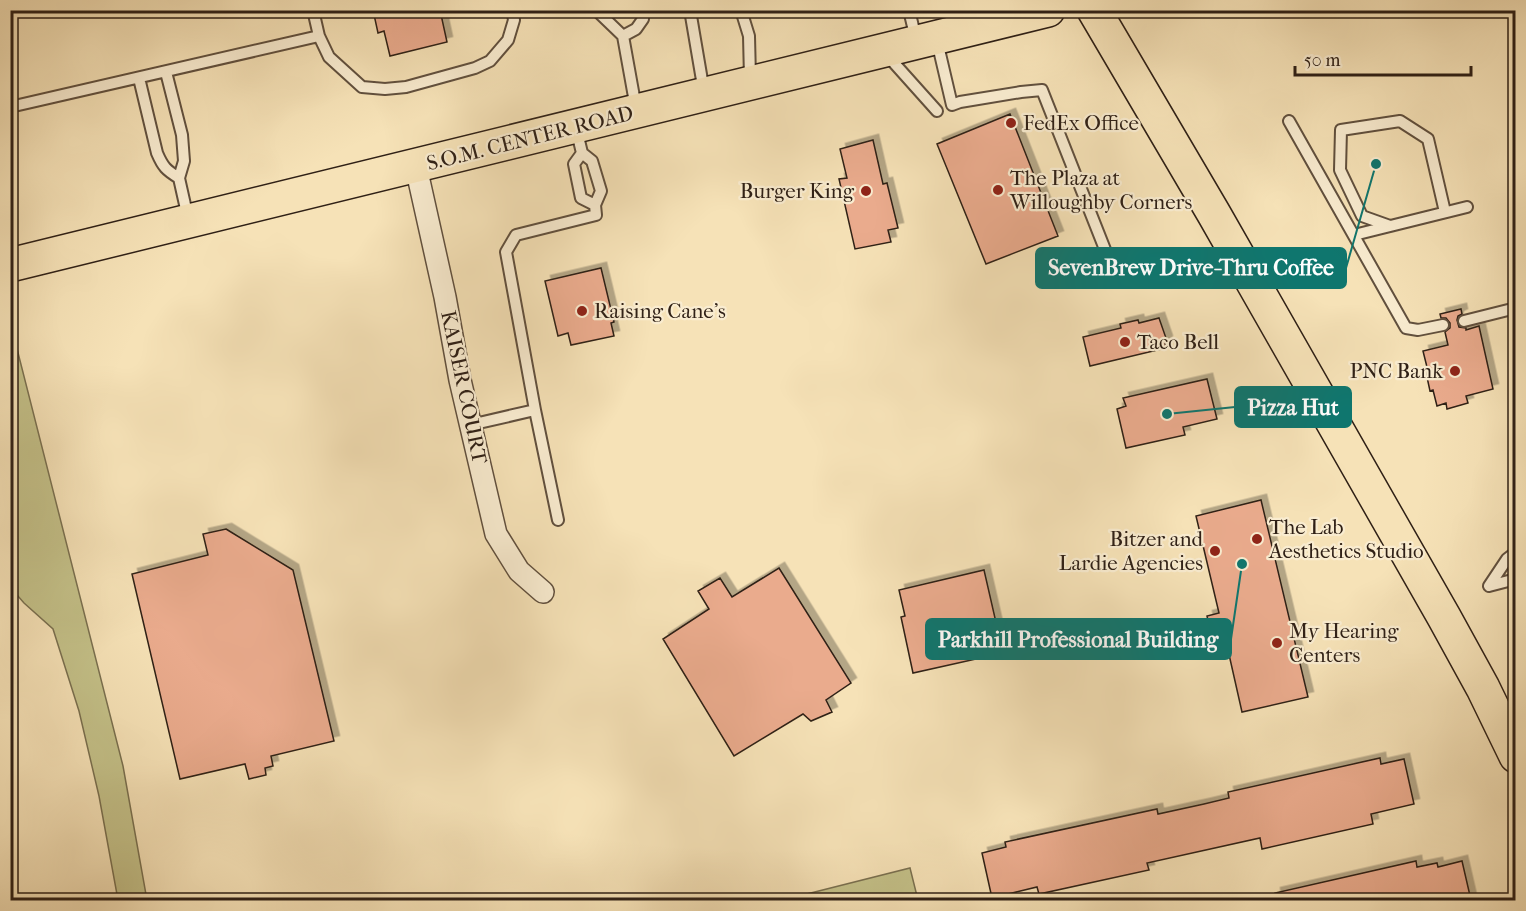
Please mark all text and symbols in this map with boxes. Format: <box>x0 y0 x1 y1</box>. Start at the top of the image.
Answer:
scale bar <box>1295 39 1470 77</box>
text: 50 m <box>1304 50 1341 71</box>
street label: S.O.M. CENTER ROAD <box>424 101 636 175</box>
place label: FedEx Office <box>1023 111 1139 135</box>
marker: FedEx Office <box>1004 116 1018 130</box>
place label: The Plaza at Willoughby Corners <box>1009 166 1192 214</box>
place label: Burger King <box>740 179 855 203</box>
marker: The Plaza at Willoughby Corners <box>991 183 1005 197</box>
marker: Burger King <box>859 184 873 198</box>
callout: SevenBrew Drive-Thru Coffee <box>1036 248 1346 288</box>
text: SevenBrew Drive-Thru Coffee <box>1048 255 1334 281</box>
place label: Raising Cane's <box>594 299 726 323</box>
marker: Raising Cane's <box>575 304 589 318</box>
street label: KAISER COURT <box>436 308 492 467</box>
place label: Taco Bell <box>1137 330 1219 354</box>
marker: Taco Bell <box>1118 335 1132 349</box>
place label: PNC Bank <box>1350 359 1443 383</box>
marker: PNC Bank <box>1448 364 1462 378</box>
callout: Pizza Hut <box>1235 387 1351 427</box>
text: Pizza Hut <box>1247 395 1340 421</box>
place label: The Lab Aesthetics Studio <box>1268 515 1424 563</box>
place label: Bitzer and Lardie Agencies <box>1059 527 1204 575</box>
marker: The Lab Aesthetics Studio <box>1250 532 1264 546</box>
marker: Bitzer and Lardie Agencies <box>1208 544 1222 558</box>
callout: Parkhill Professional Building <box>926 619 1231 659</box>
place label: My Hearing Centers <box>1289 619 1399 667</box>
text: Parkhill Professional Building <box>938 627 1219 653</box>
marker: My Hearing Centers <box>1270 636 1284 650</box>

